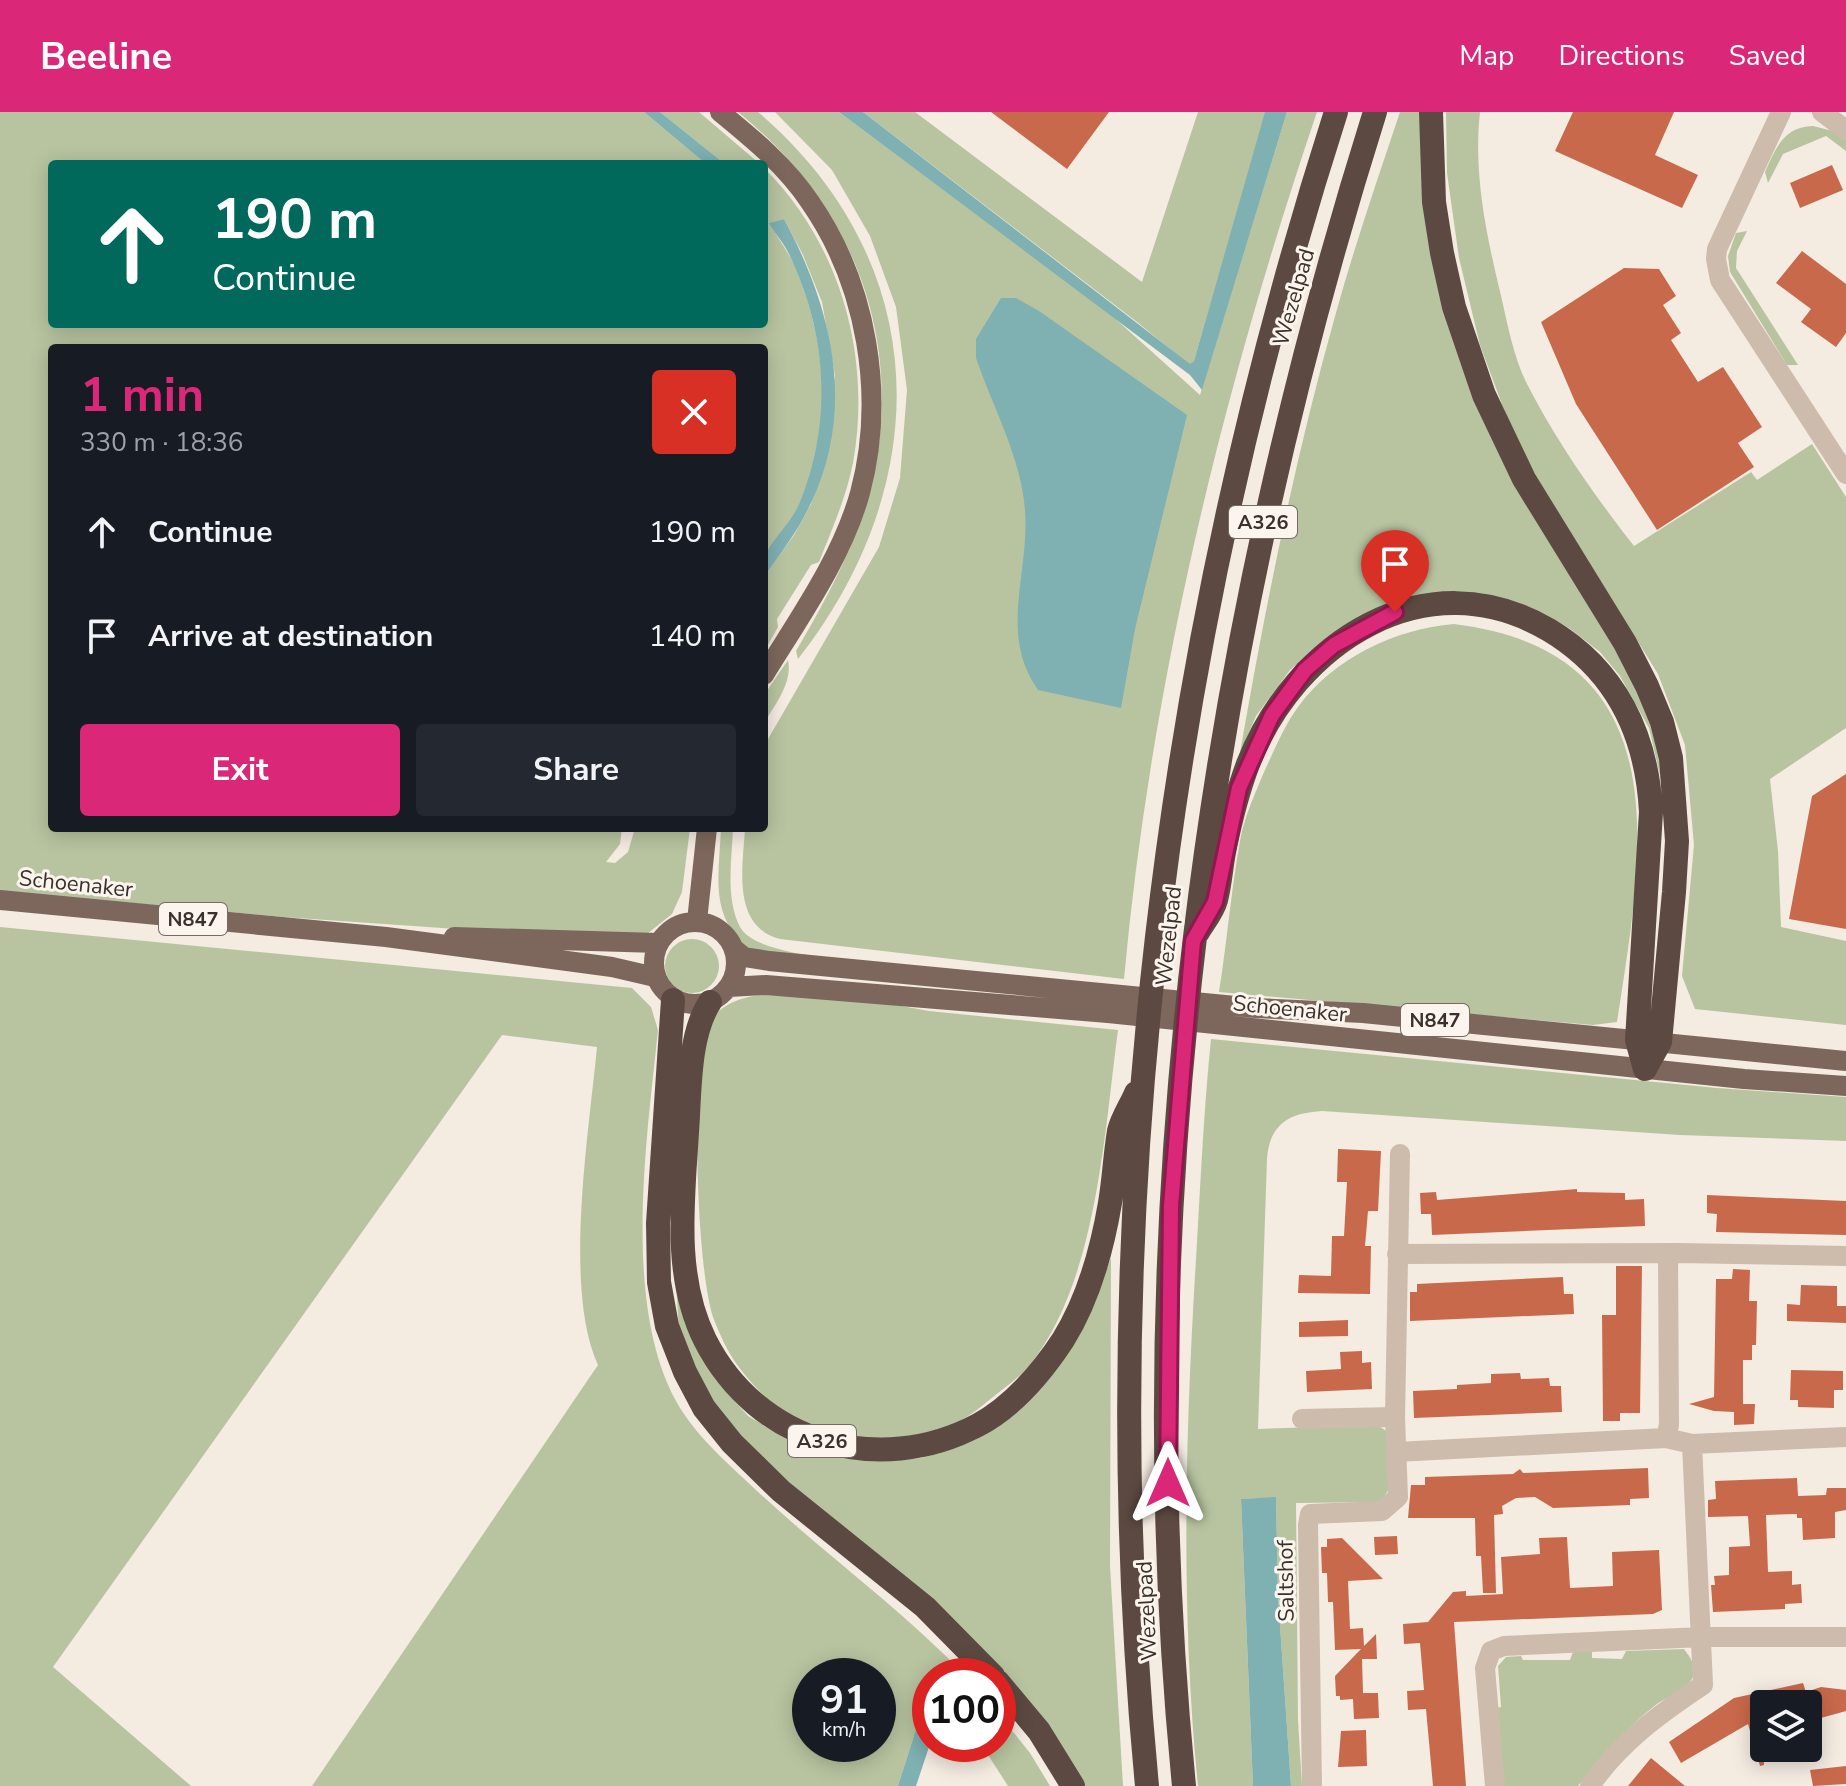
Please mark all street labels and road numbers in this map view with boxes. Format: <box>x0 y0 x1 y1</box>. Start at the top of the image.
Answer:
street label: Wezelpad <box>1266 245 1322 350</box>
road number: A326 <box>1229 506 1297 538</box>
street label: Schoenaker <box>17 863 135 905</box>
street label: Wezelpad <box>1149 885 1189 987</box>
road number: N847 <box>159 903 227 935</box>
street label: Schoenaker <box>1231 988 1349 1030</box>
road number: N847 <box>1401 1004 1469 1036</box>
road number: A326 <box>788 1425 856 1457</box>
street label: Saltshof <box>1270 1539 1302 1622</box>
street label: Wezelpad <box>1129 1560 1165 1662</box>

